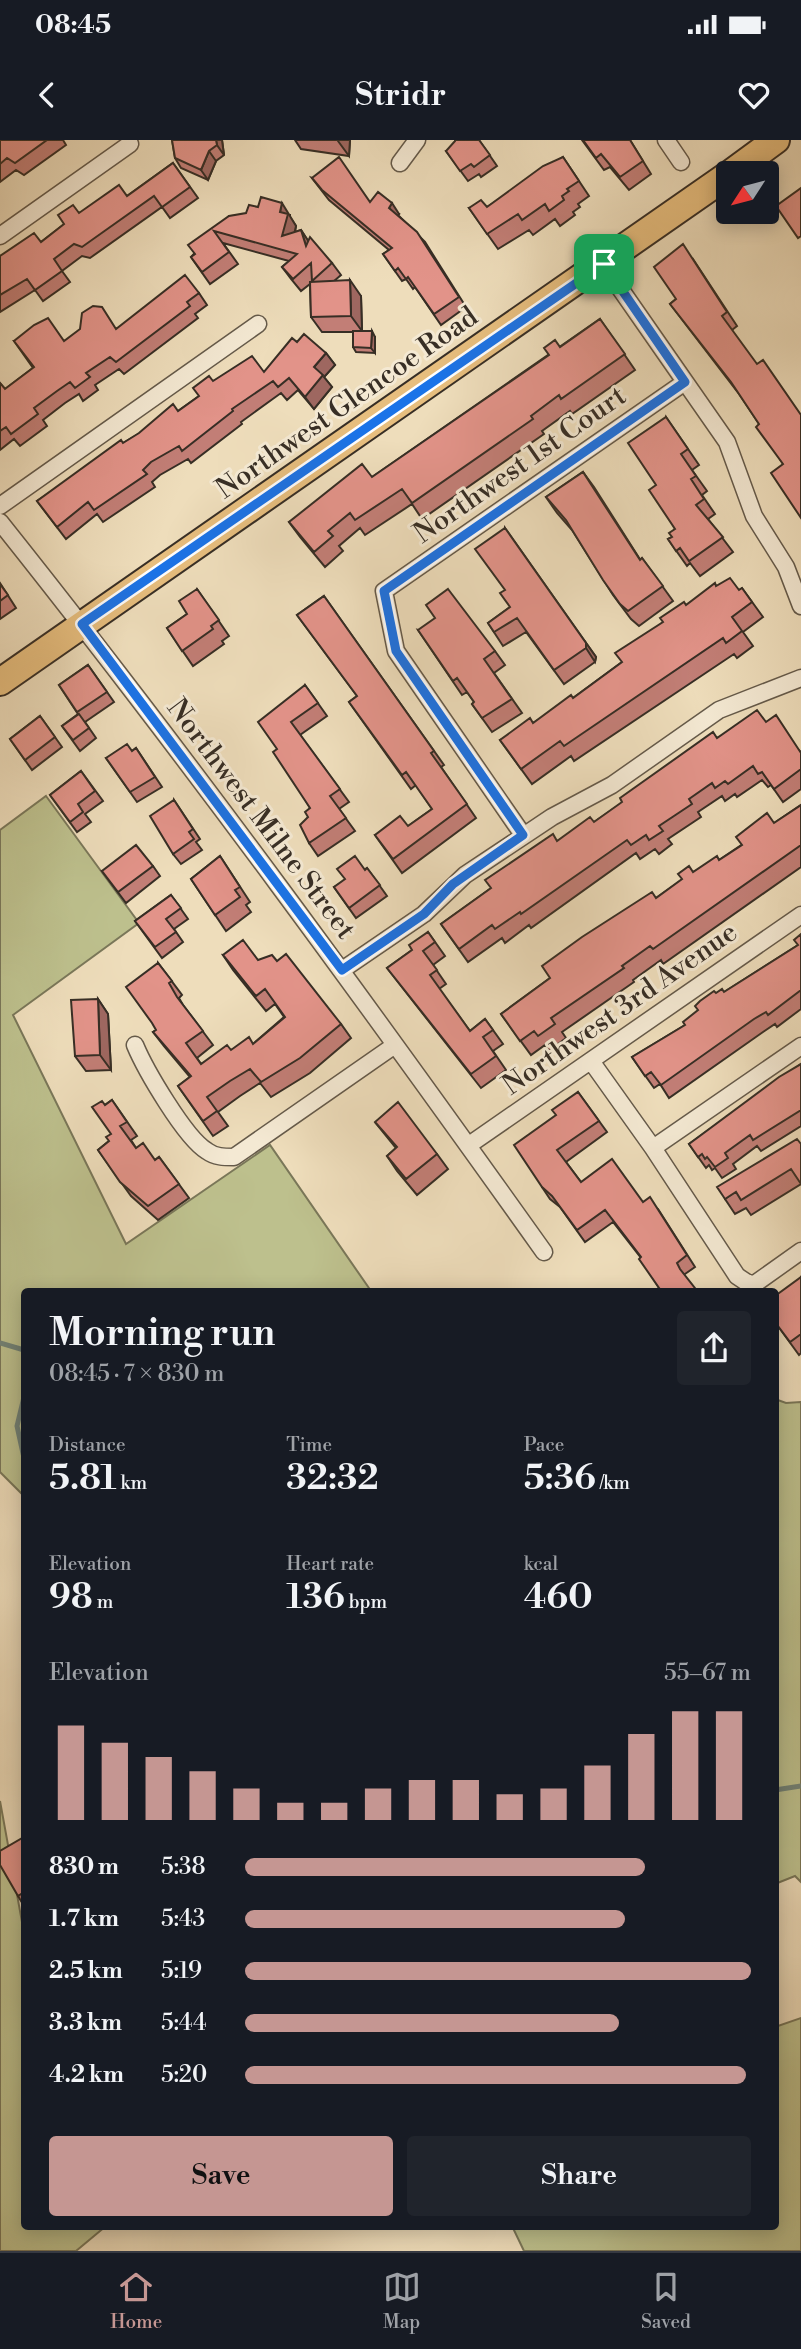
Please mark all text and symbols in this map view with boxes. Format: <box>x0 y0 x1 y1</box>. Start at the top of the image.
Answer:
text: 08:45 <box>35 9 111 41</box>
text: Stridr <box>355 75 446 115</box>
icon: back <box>28 76 66 114</box>
icon: heart <box>735 76 773 114</box>
north arrow <box>716 161 779 224</box>
map controls <box>716 161 779 224</box>
pin <box>574 234 634 294</box>
icon: arrive <box>585 245 623 283</box>
street label: Northwest Glencoe Road <box>209 299 485 507</box>
street label: Northwest 1st Court <box>407 379 633 551</box>
street label: Northwest Milne Street <box>159 692 363 946</box>
street label: Northwest 3rd Avenue <box>496 915 744 1103</box>
text: Morning run <box>49 1310 275 1357</box>
button: share <box>677 1311 751 1385</box>
text: 08:45 · 7 × 830 m <box>49 1360 225 1388</box>
text: Distance <box>49 1433 126 1457</box>
text: Time <box>286 1433 332 1457</box>
text: Pace <box>524 1433 564 1457</box>
text: 5.81 <box>49 1457 117 1500</box>
text: 32:32 <box>286 1457 379 1500</box>
text: 5:36 <box>524 1457 596 1500</box>
text: km <box>117 1471 147 1495</box>
text: /km <box>596 1471 630 1495</box>
text: Elevation <box>49 1552 131 1576</box>
text: Heart rate <box>286 1552 374 1576</box>
text: kcal <box>524 1552 558 1576</box>
text: 98 <box>49 1576 93 1619</box>
text: 136 <box>286 1576 345 1619</box>
text: 460 <box>524 1576 593 1619</box>
text: m <box>93 1590 113 1614</box>
text: bpm <box>345 1590 387 1614</box>
text: Elevation <box>49 1659 149 1687</box>
text: 55–67 m <box>664 1659 751 1687</box>
text: 830 m <box>49 1853 119 1881</box>
text: 5:38 <box>161 1853 206 1881</box>
text: 1.7 km <box>49 1905 119 1933</box>
text: 5:43 <box>161 1905 205 1933</box>
text: 2.5 km <box>49 1957 123 1985</box>
text: 5:19 <box>161 1957 202 1985</box>
text: 3.3 km <box>49 2009 122 2037</box>
text: 5:44 <box>161 2009 207 2037</box>
text: 4.2 km <box>49 2061 124 2089</box>
text: 5:20 <box>161 2061 207 2089</box>
button: Save <box>49 2136 393 2216</box>
button: Share <box>407 2136 751 2216</box>
tab: Home <box>110 2268 162 2334</box>
tab: Map <box>383 2268 421 2334</box>
tab: Saved <box>641 2268 691 2334</box>

